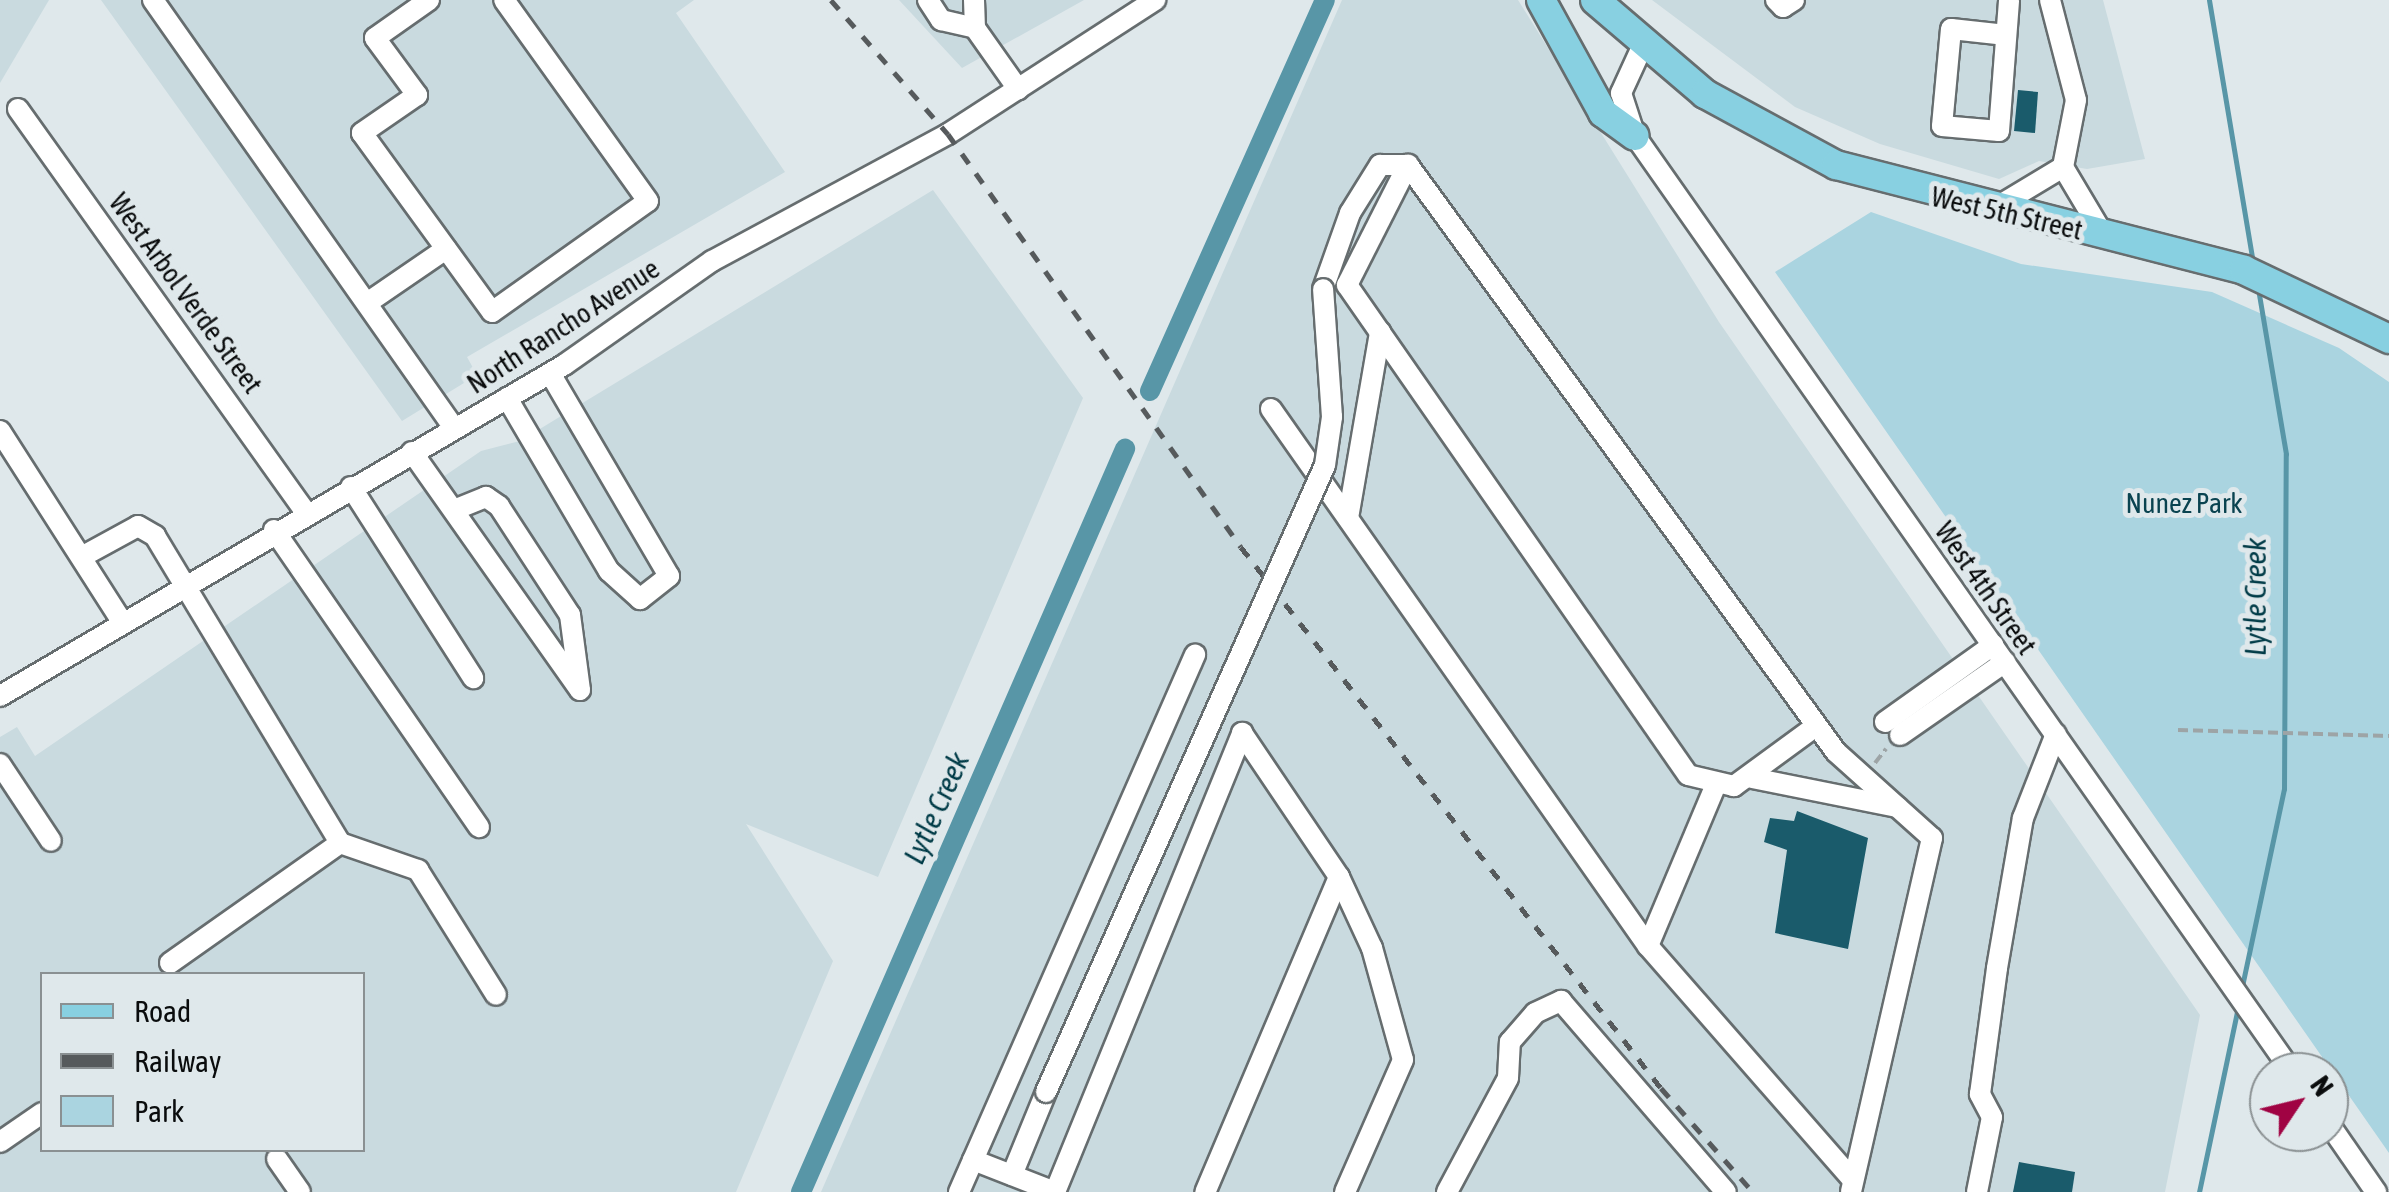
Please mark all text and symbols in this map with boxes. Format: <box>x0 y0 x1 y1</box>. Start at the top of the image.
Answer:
street label: West 5th Street <box>1928 179 2086 247</box>
street label: West Arbol Verde Street <box>102 187 270 399</box>
street label: North Rancho Avenue <box>461 251 665 401</box>
park label: Nunez Park <box>2125 486 2243 520</box>
street label: West 4th Street <box>1928 515 2044 661</box>
water label: Lytle Creek <box>2237 538 2273 656</box>
water label: Lytle Creek <box>896 747 976 869</box>
legend <box>40 972 365 1152</box>
text: Road <box>134 994 191 1028</box>
text: Railway <box>134 1044 221 1078</box>
north arrow <box>2249 1052 2349 1152</box>
text: N <box>2304 1070 2340 1102</box>
text: Park <box>134 1094 184 1128</box>

